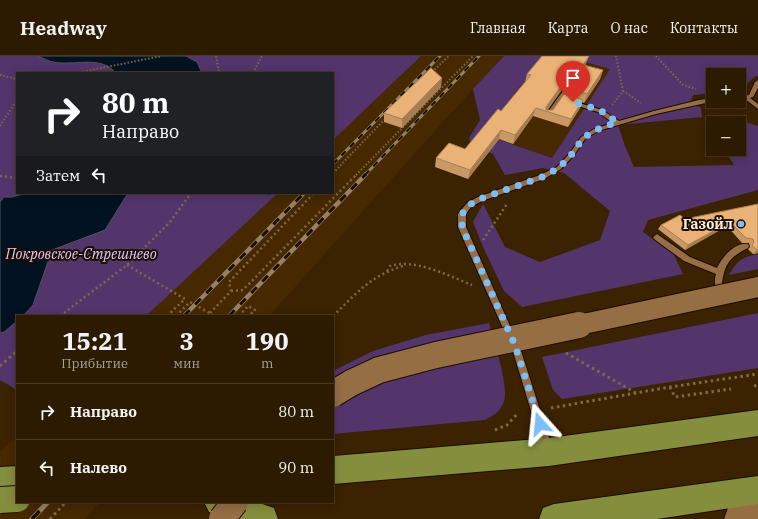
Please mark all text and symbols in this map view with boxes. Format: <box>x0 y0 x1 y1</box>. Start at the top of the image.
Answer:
text: Headway <box>20 16 107 40</box>
text: Главная <box>470 19 526 37</box>
text: Карта <box>548 19 589 37</box>
text: О нас <box>611 19 648 37</box>
text: Контакты <box>670 19 738 37</box>
pin <box>556 61 590 102</box>
icon: arrive <box>562 67 584 89</box>
map controls <box>706 68 746 156</box>
button: + <box>706 68 746 108</box>
text: 80 m <box>102 84 169 121</box>
icon: right <box>36 88 88 140</box>
button: − <box>706 116 746 156</box>
text: Направо <box>102 120 179 143</box>
icon: left <box>88 164 110 186</box>
text: Затем <box>36 166 80 185</box>
place label: Газойл <box>683 215 733 233</box>
marker: Газойл <box>736 219 746 229</box>
park label: Покровское-Стрешнево <box>4 245 157 263</box>
text: 15:21 <box>62 325 127 357</box>
text: 3 <box>180 325 194 357</box>
text: 190 <box>245 325 289 357</box>
text: Прибытие <box>61 355 128 372</box>
text: мин <box>173 355 200 372</box>
text: m <box>261 355 273 372</box>
icon: right <box>36 401 58 423</box>
text: Направо <box>70 402 137 421</box>
text: 80 m <box>278 402 314 421</box>
position arrow <box>519 403 561 445</box>
icon: left <box>36 457 58 479</box>
text: Налево <box>70 458 127 477</box>
text: 90 m <box>278 458 314 477</box>

